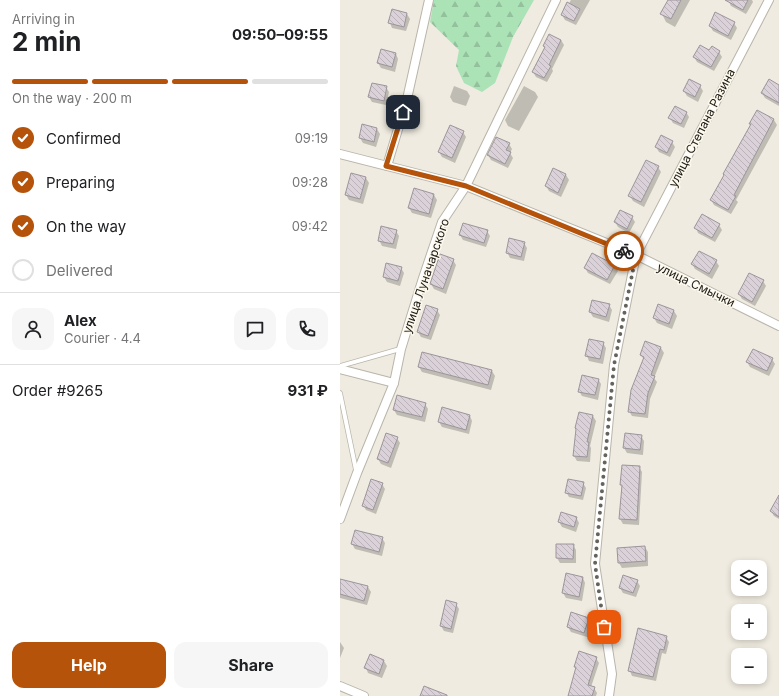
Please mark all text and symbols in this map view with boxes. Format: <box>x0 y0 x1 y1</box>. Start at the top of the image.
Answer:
text: Arriving in <box>12 11 75 27</box>
text: 09:50–09:55 <box>232 25 328 44</box>
text: 2 min <box>12 26 82 57</box>
street label: улица Степана Разина <box>665 66 738 189</box>
text: On the way · 200 m <box>12 90 132 106</box>
pin <box>386 95 420 129</box>
icon: home <box>392 101 414 123</box>
icon: check <box>12 127 34 149</box>
text: Confirmed <box>46 129 121 148</box>
text: 09:19 <box>295 130 328 146</box>
icon: check <box>12 171 34 193</box>
text: Preparing <box>46 173 115 192</box>
text: 09:28 <box>292 174 328 190</box>
icon: check <box>12 215 34 237</box>
street label: улица Луначарского <box>399 216 452 335</box>
text: On the way <box>46 217 126 236</box>
text: 09:42 <box>292 218 328 234</box>
courier <box>604 231 644 271</box>
icon: bike <box>613 240 635 262</box>
street label: улица Смычки <box>655 259 738 310</box>
text: Delivered <box>46 261 113 280</box>
button: person <box>12 308 54 350</box>
button: chat <box>234 308 276 350</box>
button: phone <box>286 308 328 350</box>
text: Alex <box>64 311 97 330</box>
text: Courier · 4.4 <box>64 330 141 346</box>
text: Order #9265 <box>12 381 103 400</box>
text: 931 ₽ <box>287 381 328 400</box>
map controls <box>731 560 767 684</box>
button: layers <box>731 560 767 596</box>
button: + <box>731 604 767 640</box>
pin <box>587 610 621 644</box>
icon: bag <box>593 616 615 638</box>
button: Help <box>12 642 166 688</box>
button: Share <box>174 642 328 688</box>
button: − <box>731 648 767 684</box>

